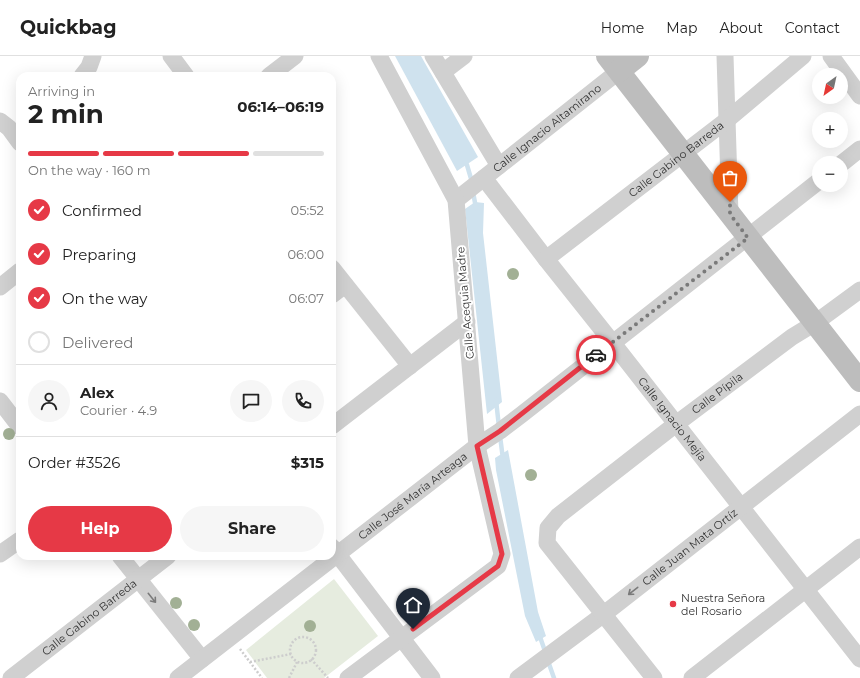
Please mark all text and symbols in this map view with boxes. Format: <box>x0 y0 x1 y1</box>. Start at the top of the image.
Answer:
text: Quickbag <box>20 16 116 39</box>
text: Home <box>601 19 644 37</box>
text: Map <box>666 19 697 37</box>
text: About <box>719 19 763 37</box>
text: Contact <box>785 19 840 37</box>
north arrow <box>812 68 848 104</box>
map controls <box>812 68 848 192</box>
street label: Calle Ignacio Altamirano <box>490 81 604 175</box>
text: Arriving in <box>28 83 95 99</box>
text: 06:14–06:19 <box>237 97 324 116</box>
text: 2 min <box>28 98 104 130</box>
button: + <box>812 112 848 148</box>
street label: Calle Gabino Barreda <box>626 118 727 200</box>
button: − <box>812 156 848 192</box>
pin <box>713 161 747 202</box>
text: On the way · 160 m <box>28 162 151 178</box>
icon: bag <box>719 167 741 189</box>
icon: check <box>28 199 50 221</box>
text: Confirmed <box>62 201 142 220</box>
text: 05:52 <box>291 202 324 218</box>
icon: check <box>28 243 50 265</box>
text: Preparing <box>62 245 137 264</box>
text: 06:00 <box>288 246 324 262</box>
street label: Calle Acequia Madre <box>453 246 477 360</box>
icon: check <box>28 287 50 309</box>
text: On the way <box>62 289 147 308</box>
text: 06:07 <box>289 290 324 306</box>
text: Delivered <box>62 333 134 352</box>
courier <box>576 335 616 375</box>
icon: car <box>585 344 607 366</box>
street label: Calle Pípila <box>689 369 746 417</box>
street label: Calle Ignacio Mejía <box>635 374 710 464</box>
button: person <box>28 380 70 422</box>
button: chat <box>230 380 272 422</box>
button: phone <box>282 380 324 422</box>
text: Alex <box>80 383 114 402</box>
text: Courier · 4.9 <box>80 402 157 418</box>
street label: Calle José María Arteaga <box>355 449 470 543</box>
text: Order #3526 <box>28 453 120 472</box>
text: $315 <box>291 453 324 472</box>
street label: Calle Juan Mata Ortíz <box>639 505 740 589</box>
button: Help <box>28 506 172 552</box>
button: Share <box>180 506 324 552</box>
street label: Calle Gabino Barreda <box>39 576 139 658</box>
one-way arrow <box>627 587 638 596</box>
pin <box>396 588 430 629</box>
place label: Nuestra Señora del Rosario <box>681 591 765 618</box>
one-way arrow <box>148 592 157 603</box>
icon: home <box>402 594 424 616</box>
marker: Nuestra Señora del Rosario <box>668 599 678 609</box>

